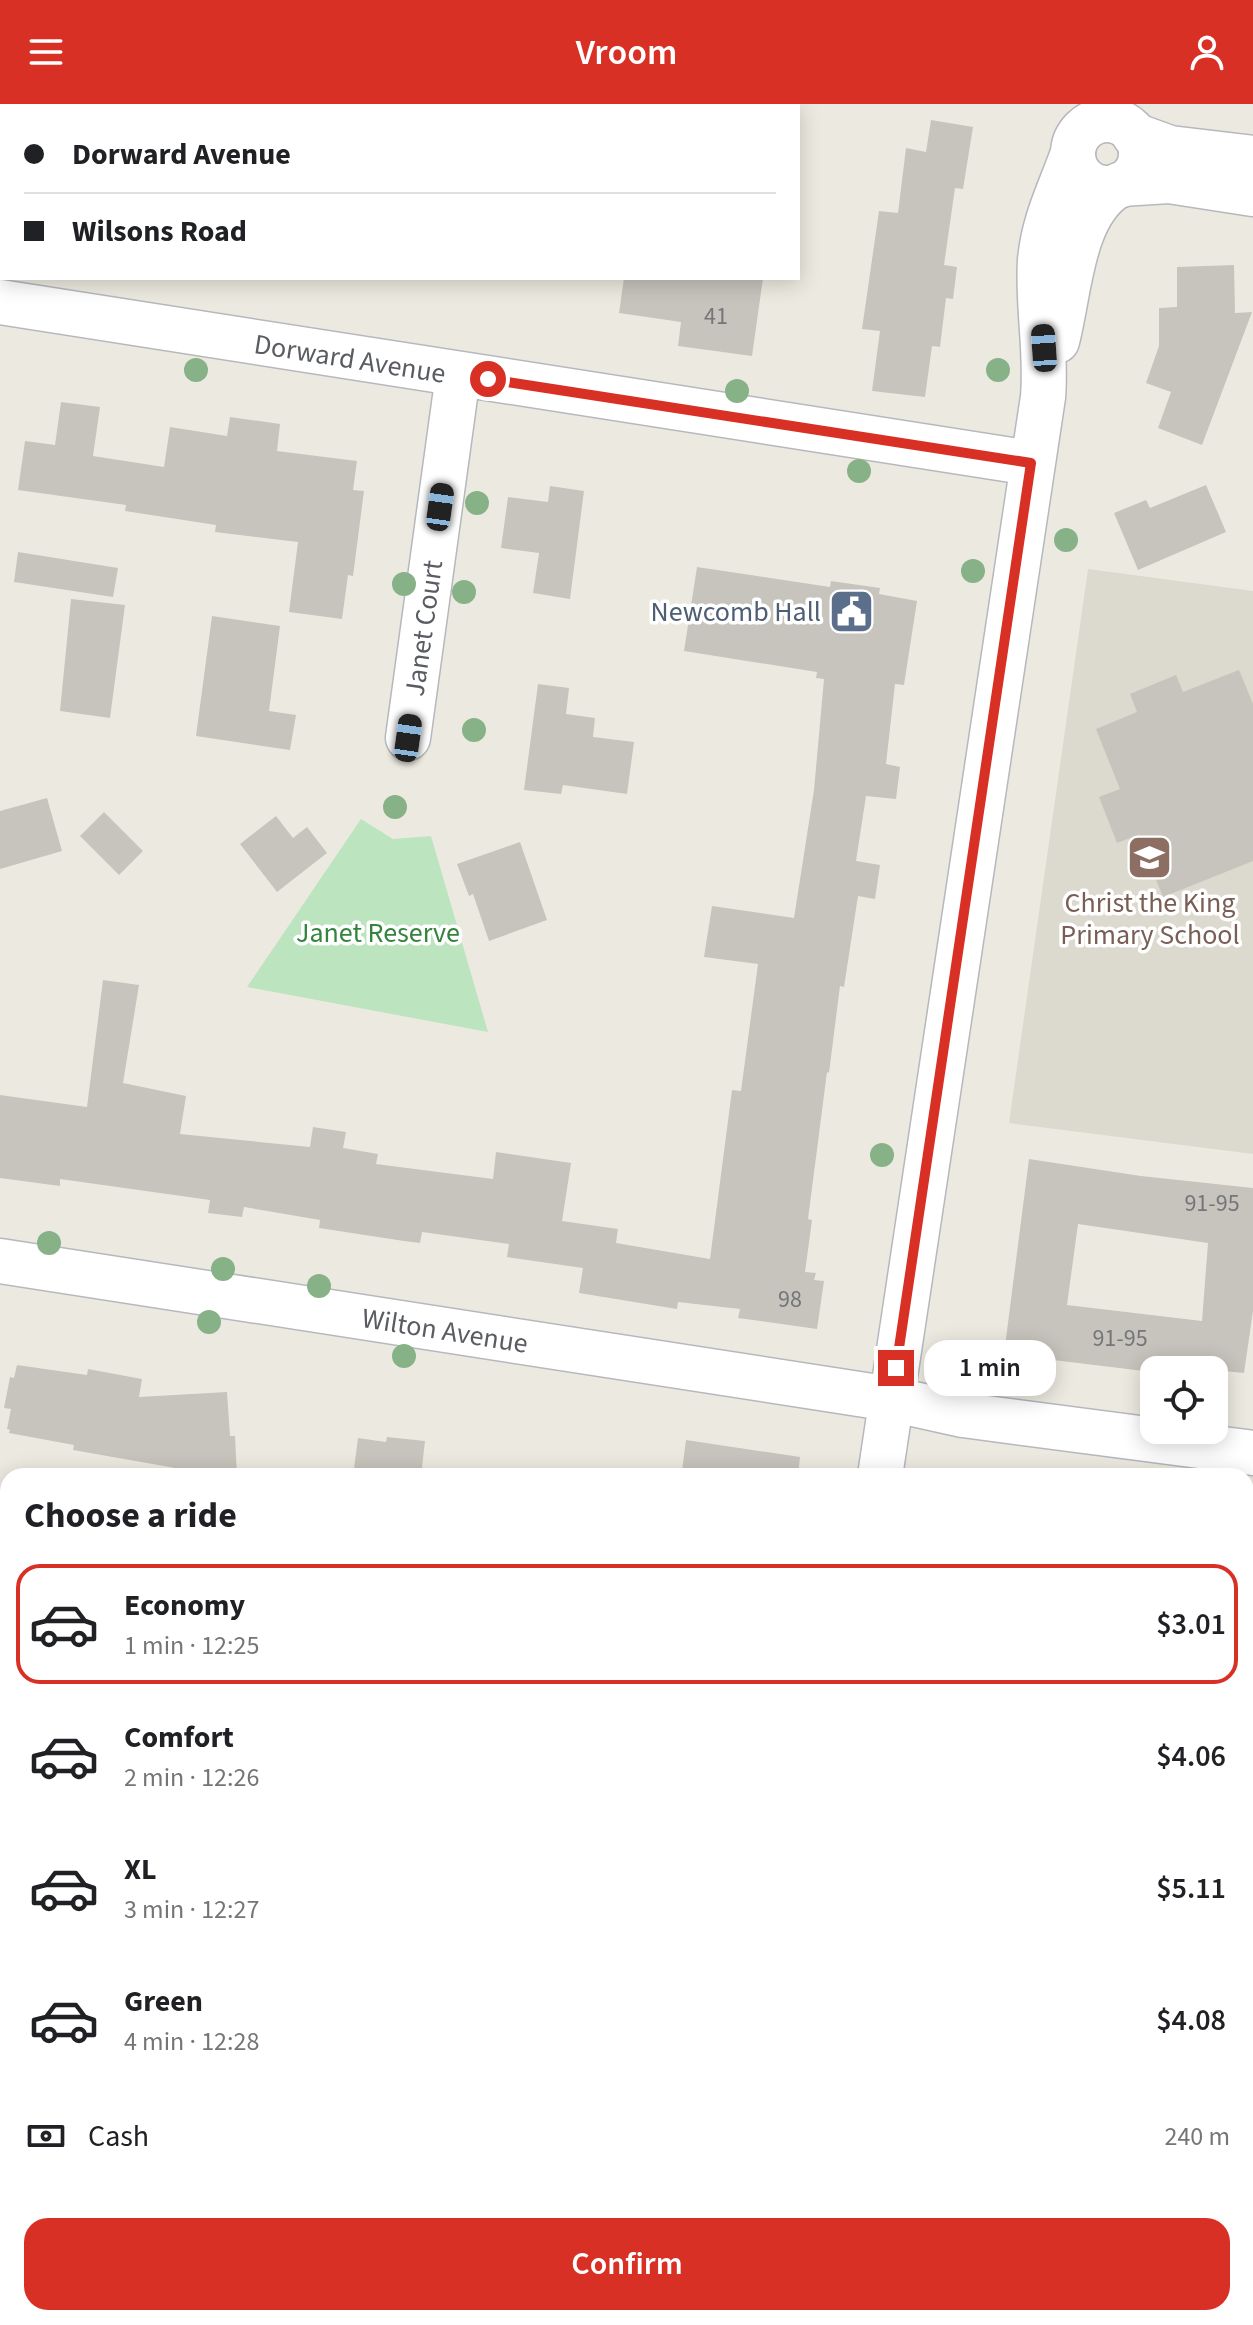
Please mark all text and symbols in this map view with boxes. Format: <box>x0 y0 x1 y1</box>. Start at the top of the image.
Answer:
text: Vroom <box>576 27 677 78</box>
icon: menu <box>24 30 68 74</box>
icon: person <box>1185 30 1229 74</box>
text: Dorward Avenue <box>72 133 291 176</box>
text: Wilsons Road <box>72 210 247 253</box>
house number: 41 <box>704 299 728 334</box>
car <box>1030 323 1058 373</box>
street label: Dorward Avenue <box>251 324 449 394</box>
route start <box>470 361 506 397</box>
car <box>425 482 455 532</box>
street label: Janet Court <box>395 557 453 699</box>
public building icon: Newcomb Hall <box>828 587 876 635</box>
place label: Newcomb Hall <box>651 592 821 632</box>
car <box>393 713 423 763</box>
school or university icon: Christ the King Primary School <box>1126 833 1174 881</box>
place label: Christ the King Primary School <box>1060 883 1240 955</box>
park label: Janet Reserve <box>296 913 460 953</box>
house number: 91-95 <box>1184 1186 1240 1221</box>
house number: 98 <box>778 1282 802 1317</box>
street label: Wilton Avenue <box>359 1298 531 1364</box>
house number: 91-95 <box>1092 1321 1148 1356</box>
callout: 1 min <box>924 1340 1056 1396</box>
text: 1 min <box>959 1349 1021 1386</box>
route end <box>878 1350 914 1386</box>
map controls <box>1140 1356 1228 1444</box>
button: locate <box>1140 1356 1228 1444</box>
text: Choose a ride <box>24 1490 237 1541</box>
text: Economy <box>124 1584 245 1627</box>
icon: car <box>28 1588 100 1660</box>
text: $3.01 <box>1156 1603 1226 1646</box>
text: 1 min · 12:25 <box>124 1627 259 1664</box>
text: Comfort <box>124 1716 234 1759</box>
icon: car <box>28 1720 100 1792</box>
text: $4.06 <box>1156 1735 1226 1778</box>
text: 2 min · 12:26 <box>124 1759 259 1796</box>
text: XL <box>124 1848 157 1891</box>
icon: car <box>28 1852 100 1924</box>
text: $5.11 <box>1156 1867 1226 1910</box>
text: 3 min · 12:27 <box>124 1891 259 1928</box>
text: Green <box>124 1980 203 2023</box>
icon: car <box>28 1984 100 2056</box>
text: $4.08 <box>1156 1999 1226 2042</box>
text: 4 min · 12:28 <box>124 2023 259 2060</box>
icon: cash <box>24 2114 68 2158</box>
text: Cash <box>88 2115 149 2158</box>
text: 240 m <box>1164 2118 1230 2155</box>
button: Confirm <box>24 2218 1230 2310</box>

